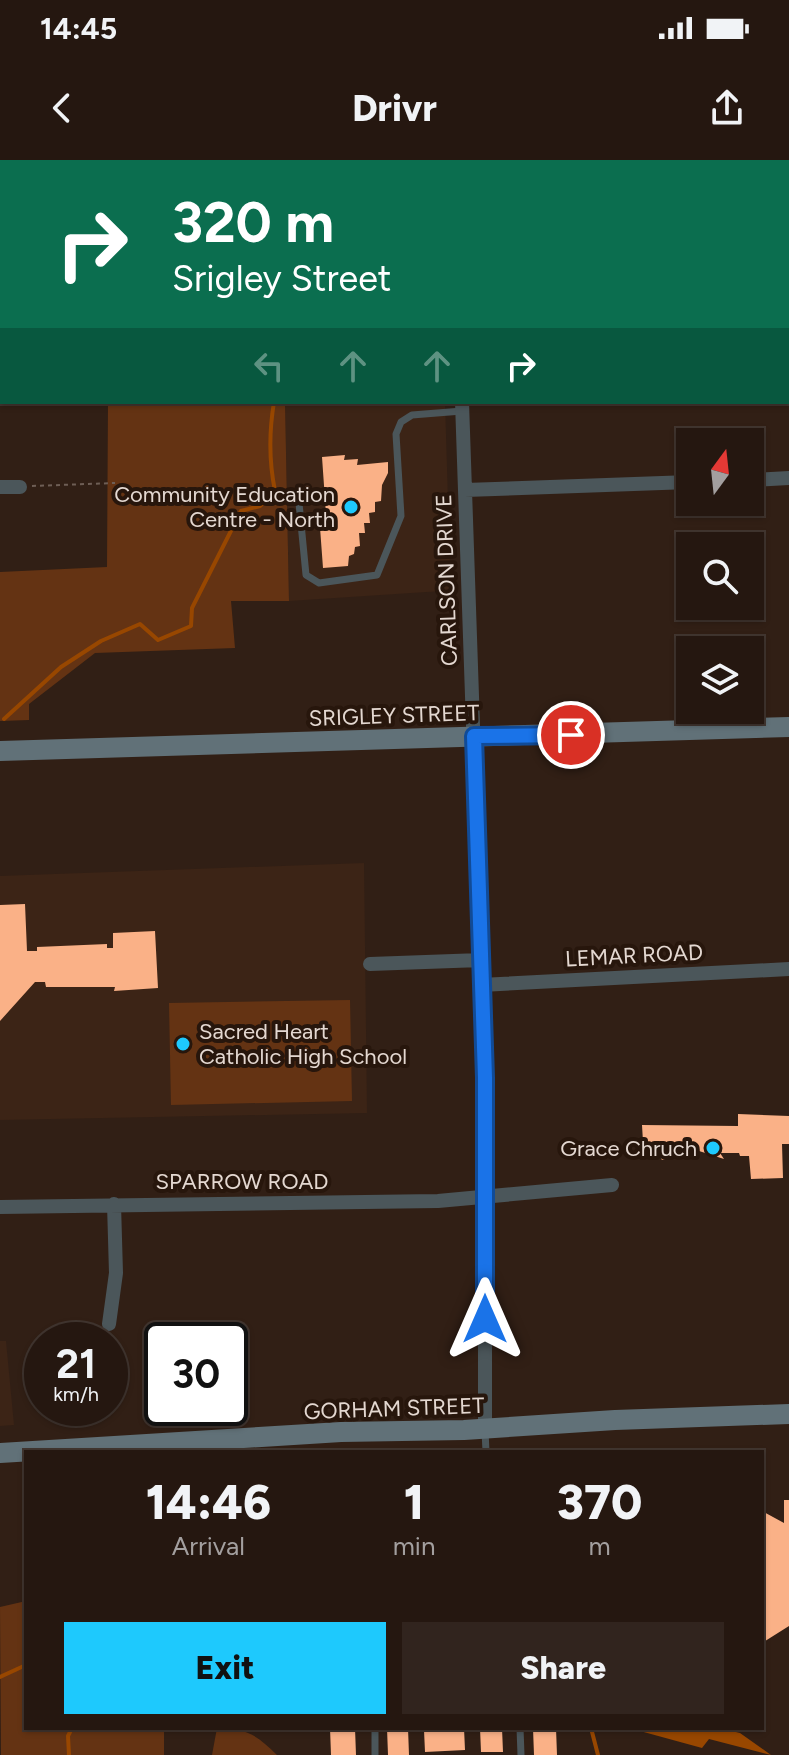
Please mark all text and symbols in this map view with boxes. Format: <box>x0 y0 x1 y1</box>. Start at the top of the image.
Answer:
text: 14:45 <box>40 10 117 47</box>
icon: back <box>40 86 84 130</box>
icon: share <box>705 86 749 130</box>
text: Drivr <box>352 87 437 130</box>
text: 320 m <box>172 189 334 256</box>
icon: right <box>40 192 144 296</box>
text: Srigley Street <box>172 257 391 300</box>
icon: left <box>247 344 291 388</box>
icon: ahead <box>331 344 375 388</box>
icon: ahead <box>415 344 459 388</box>
icon: right <box>499 344 543 388</box>
north arrow <box>676 428 764 516</box>
map controls <box>676 428 764 724</box>
place label: Community Education Centre - North <box>114 481 335 533</box>
street label: CARLSON DRIVE <box>430 493 463 666</box>
marker: Community Education Centre - North <box>342 498 360 516</box>
button: search <box>676 532 764 620</box>
button: layers <box>676 636 764 724</box>
street label: SRIGLEY STREET <box>308 699 480 732</box>
pin <box>537 701 605 769</box>
icon: arrive <box>549 713 593 757</box>
street label: LEMAR ROAD <box>564 938 704 973</box>
place label: Sacred Heart Catholic High School <box>199 1018 407 1070</box>
marker: Sacred Heart Catholic High School <box>174 1035 192 1053</box>
place label: Grace Chruch <box>560 1135 697 1162</box>
marker: Grace Chruch <box>704 1139 722 1157</box>
street label: SPARROW ROAD <box>156 1168 328 1195</box>
position arrow <box>443 1277 527 1361</box>
speed limit sign: 30 <box>144 1322 248 1426</box>
text: 21 <box>56 1340 96 1388</box>
text: km/h <box>53 1382 99 1406</box>
street label: GORHAM STREET <box>303 1392 485 1425</box>
text: 14:46 <box>146 1473 271 1531</box>
text: 1 <box>404 1473 424 1531</box>
text: 370 <box>557 1473 642 1531</box>
text: Arrival <box>172 1530 245 1562</box>
text: min <box>393 1530 435 1562</box>
text: m <box>589 1530 611 1562</box>
button: Exit <box>64 1622 386 1714</box>
button: Share <box>402 1622 724 1714</box>

